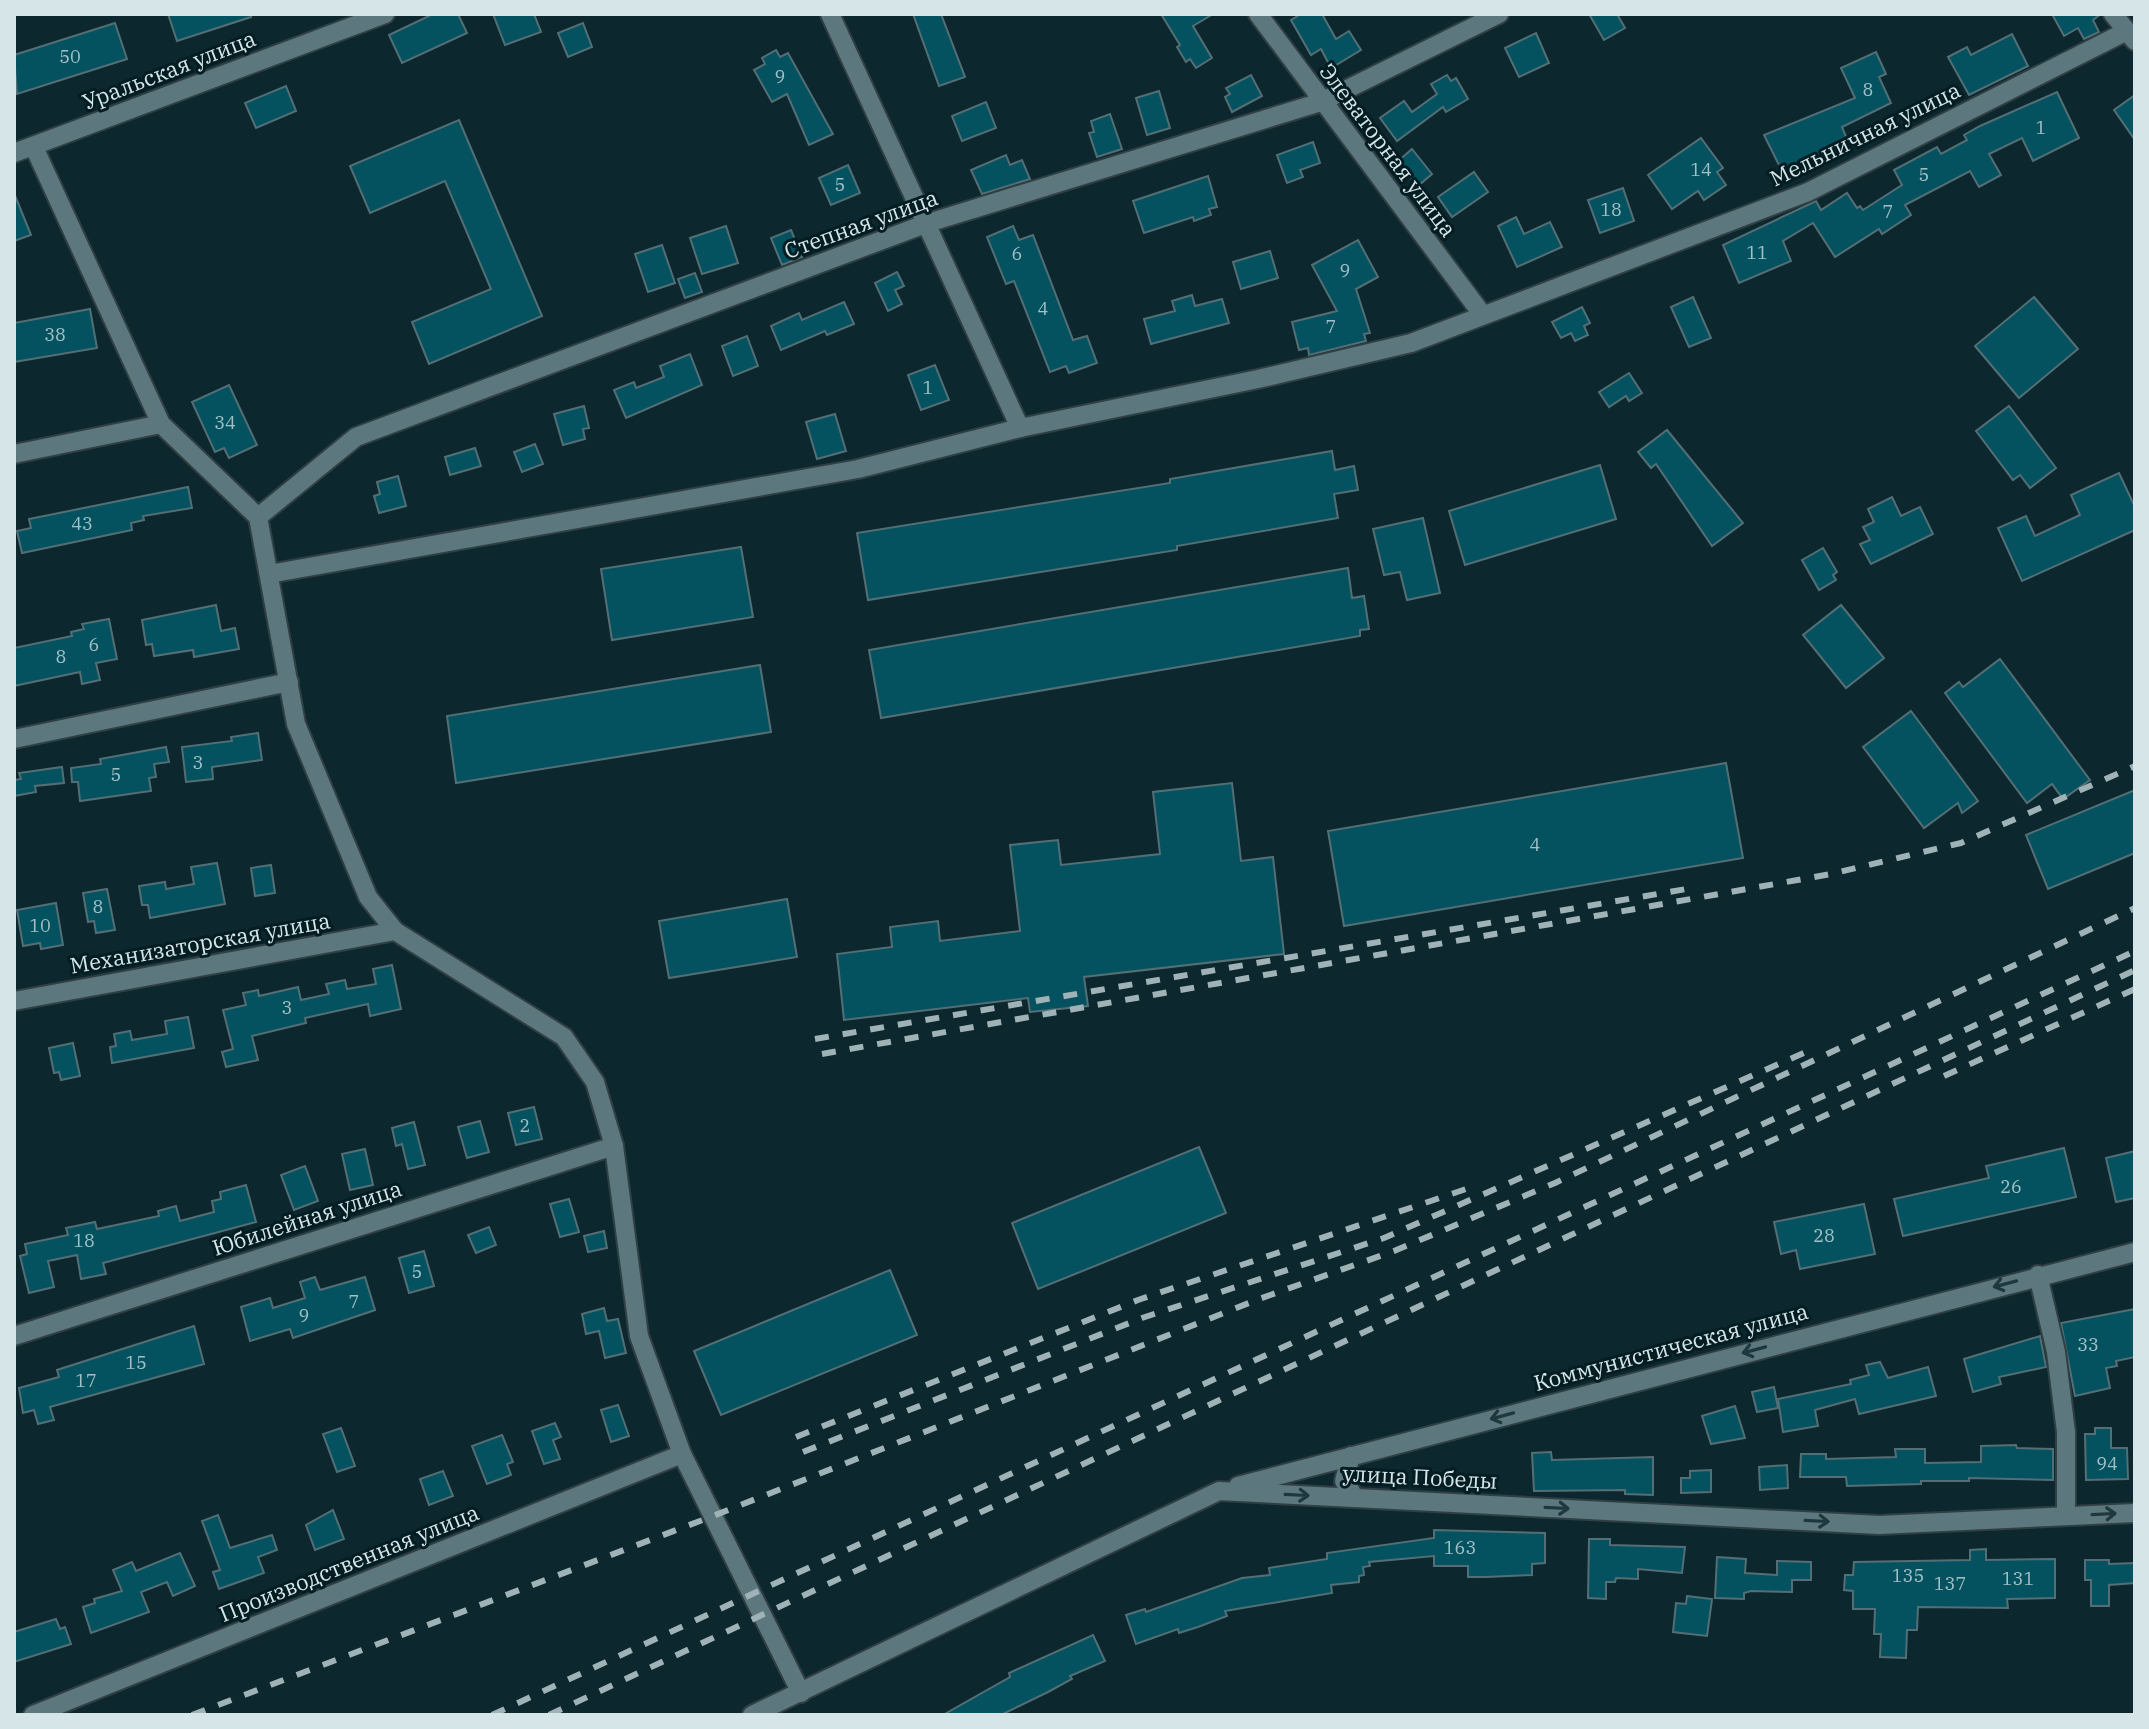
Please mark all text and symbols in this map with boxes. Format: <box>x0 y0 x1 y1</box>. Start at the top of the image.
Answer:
street label: Уральская улица <box>78 23 260 116</box>
house number: 50 <box>59 45 81 68</box>
street label: Элеваторная улица <box>1314 57 1463 242</box>
house number: 9 <box>775 65 785 88</box>
street label: Мельничная улица <box>1765 75 1965 192</box>
house number: 8 <box>1863 78 1873 101</box>
house number: 1 <box>2036 116 2046 139</box>
house number: 14 <box>1690 158 1712 181</box>
house number: 5 <box>1919 163 1929 186</box>
house number: 5 <box>835 173 845 196</box>
street label: Степная улица <box>780 182 942 265</box>
house number: 18 <box>1600 198 1622 221</box>
house number: 7 <box>1883 200 1893 223</box>
house number: 11 <box>1746 241 1768 264</box>
house number: 6 <box>1012 242 1022 265</box>
house number: 9 <box>1340 259 1350 282</box>
house number: 4 <box>1038 297 1048 320</box>
house number: 7 <box>1326 315 1336 338</box>
house number: 38 <box>44 323 66 346</box>
house number: 1 <box>923 376 933 399</box>
house number: 34 <box>214 411 236 434</box>
house number: 43 <box>71 512 93 535</box>
house number: 6 <box>89 633 99 656</box>
house number: 8 <box>56 645 66 668</box>
house number: 3 <box>193 751 203 774</box>
house number: 5 <box>111 763 121 786</box>
house number: 4 <box>1530 833 1540 856</box>
house number: 8 <box>93 895 103 918</box>
street label: Механизаторская улица <box>68 905 332 980</box>
house number: 10 <box>29 914 51 937</box>
house number: 3 <box>282 996 292 1019</box>
house number: 2 <box>520 1114 530 1137</box>
street label: Юбилейная улица <box>208 1173 405 1262</box>
house number: 26 <box>2000 1175 2022 1198</box>
house number: 28 <box>1813 1224 1835 1247</box>
house number: 18 <box>73 1229 95 1252</box>
house number: 5 <box>412 1260 422 1283</box>
one-way arrow <box>1992 1278 2018 1293</box>
house number: 7 <box>349 1290 359 1313</box>
street label: Коммунистическая улица <box>1531 1296 1811 1397</box>
house number: 9 <box>299 1304 309 1327</box>
house number: 33 <box>2077 1333 2099 1356</box>
one-way arrow <box>1741 1344 1767 1359</box>
house number: 15 <box>125 1351 147 1374</box>
house number: 17 <box>75 1369 97 1392</box>
one-way arrow <box>1490 1410 1516 1425</box>
house number: 94 <box>2096 1452 2118 1475</box>
street label: улица Победы <box>1342 1458 1498 1495</box>
one-way arrow <box>1283 1488 1310 1503</box>
street label: Производственная улица <box>215 1497 483 1628</box>
one-way arrow <box>1543 1501 1570 1516</box>
one-way arrow <box>2090 1507 2117 1522</box>
one-way arrow <box>1803 1514 1830 1529</box>
house number: 163 <box>1444 1536 1476 1559</box>
house number: 135 <box>1892 1564 1924 1587</box>
house number: 131 <box>2002 1567 2034 1590</box>
house number: 137 <box>1934 1572 1966 1595</box>

